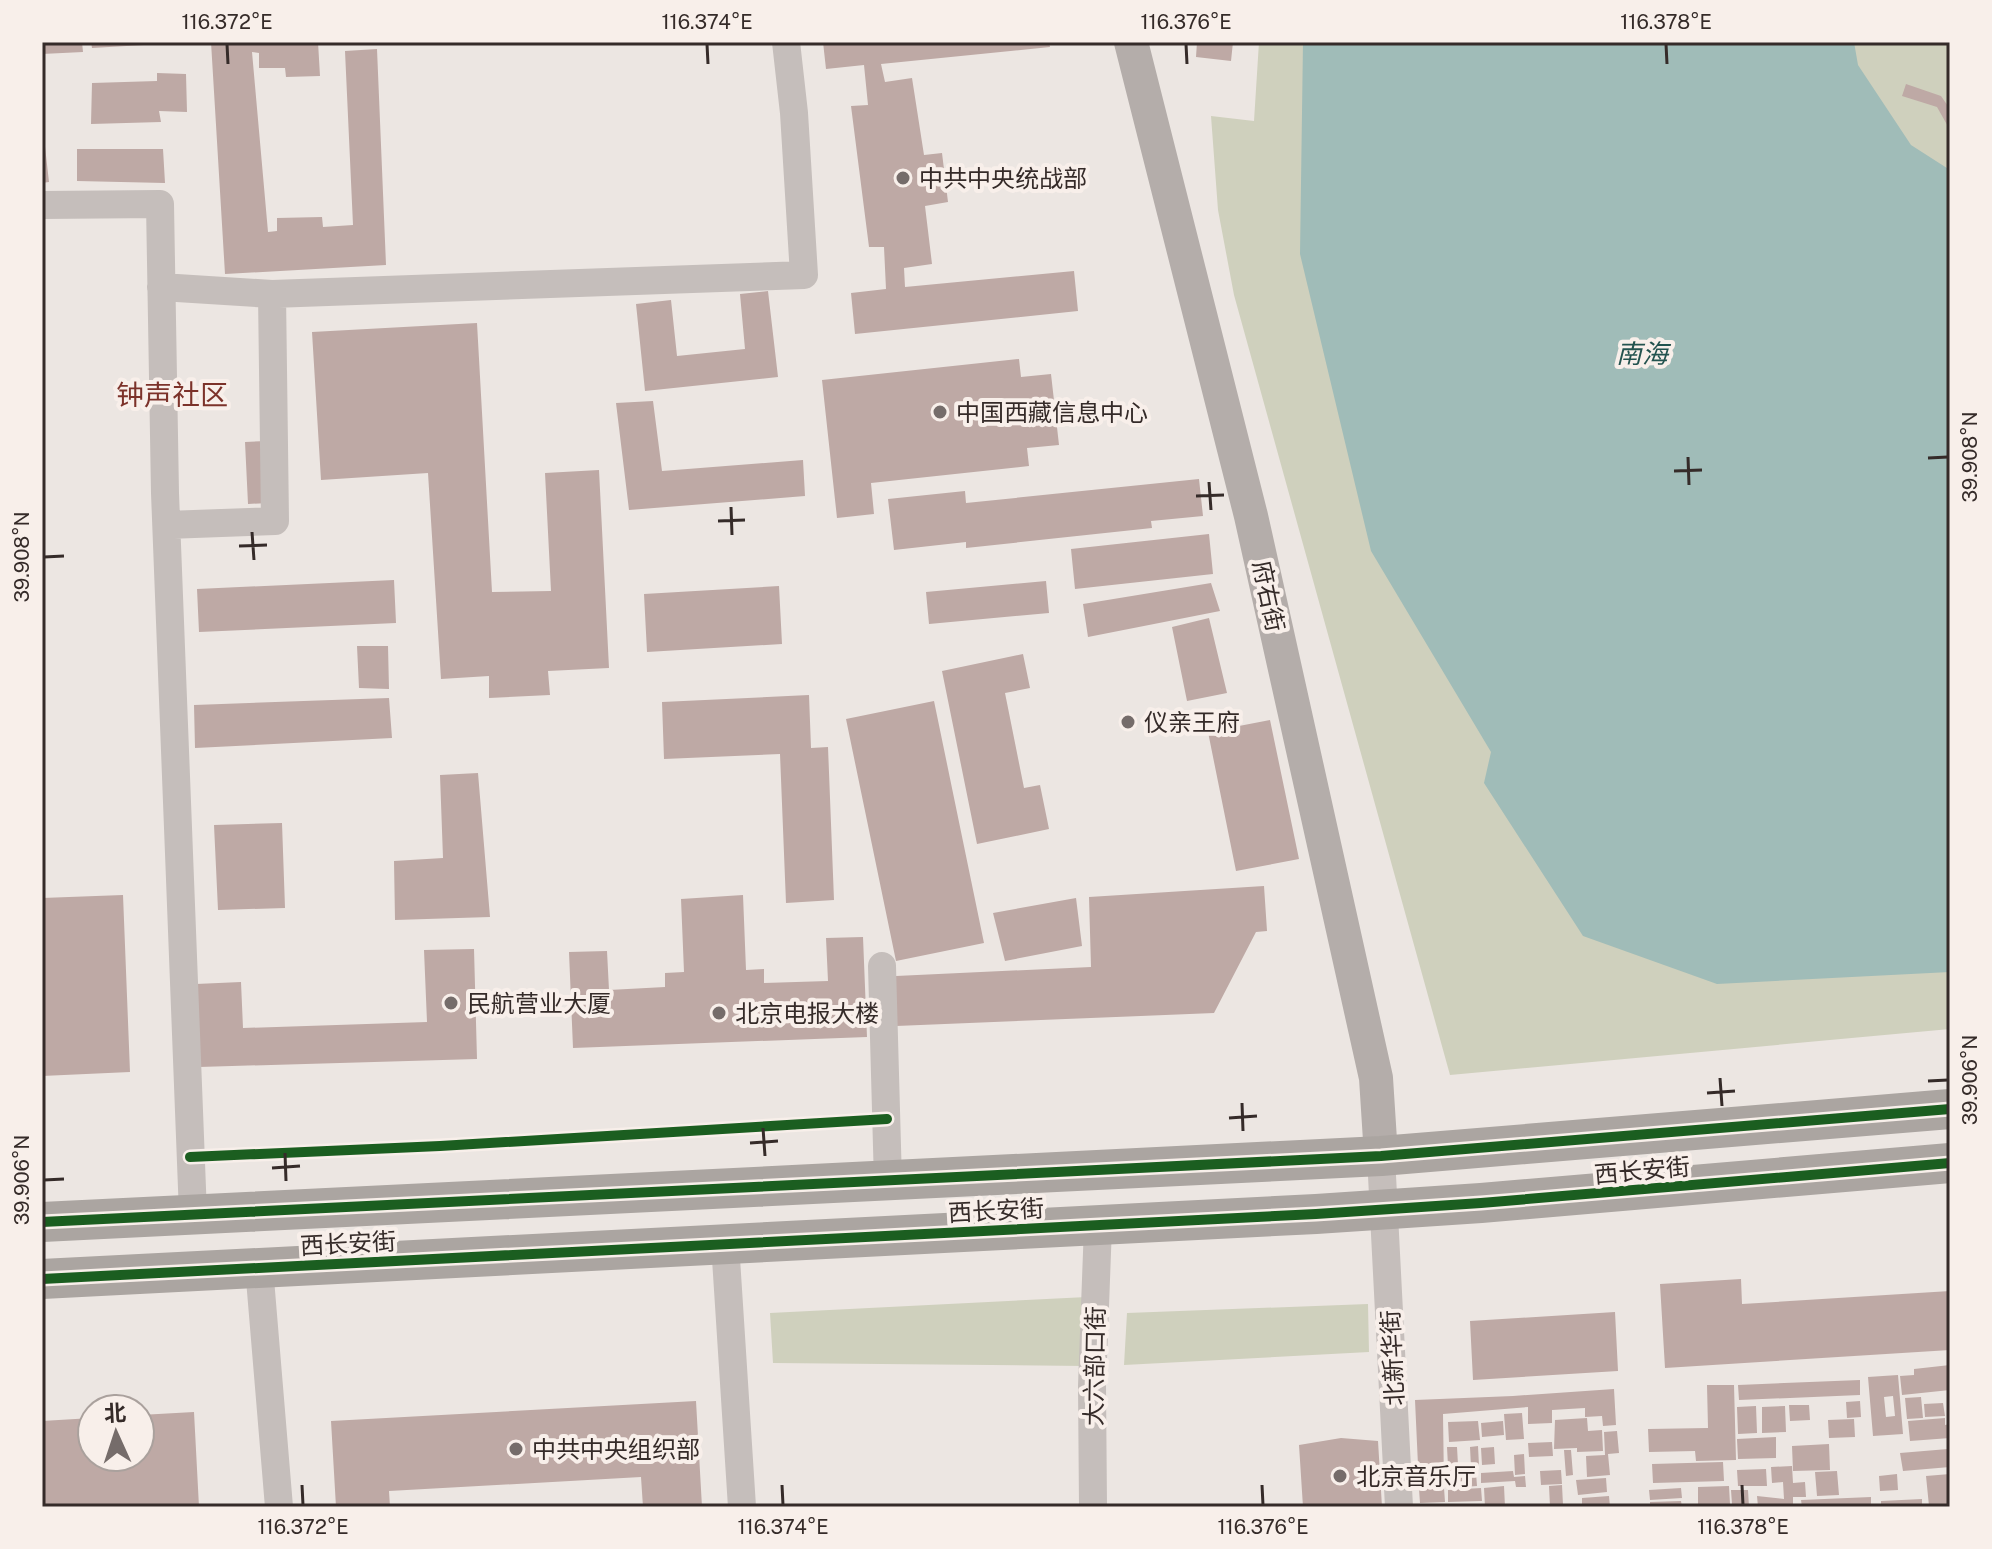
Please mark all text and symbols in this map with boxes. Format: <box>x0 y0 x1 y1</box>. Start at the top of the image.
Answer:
text: 116.372°E <box>181 10 273 34</box>
text: 116.374°E <box>661 10 753 34</box>
text: 116.376°E <box>1140 10 1232 34</box>
text: 116.378°E <box>1620 10 1712 34</box>
place label: 中共中央统战部 <box>919 164 1087 192</box>
marker: 中共中央统战部 <box>894 169 912 187</box>
water label: 南海 <box>1616 338 1672 369</box>
district label: 钟声社区 <box>116 378 228 411</box>
place label: 中国西藏信息中心 <box>956 398 1148 426</box>
marker: 中国西藏信息中心 <box>931 403 949 421</box>
text: 39.908°N <box>1958 411 1982 503</box>
text: 39.908°N <box>10 511 34 603</box>
street label: 府右街 <box>1248 558 1290 634</box>
place label: 仪亲王府 <box>1144 708 1240 736</box>
marker: 仪亲王府 <box>1119 713 1137 731</box>
place label: 民航营业大厦 <box>467 989 611 1017</box>
marker: 民航营业大厦 <box>442 994 460 1012</box>
place label: 北京电报大楼 <box>735 999 879 1027</box>
marker: 北京电报大楼 <box>710 1004 728 1022</box>
text: 39.906°N <box>1958 1035 1982 1125</box>
text: 39.906°N <box>10 1135 34 1225</box>
street label: 西长安街 <box>1593 1152 1691 1188</box>
street label: 西长安街 <box>947 1194 1045 1226</box>
street label: 西长安街 <box>299 1227 397 1259</box>
street label: 大六部口街 <box>1079 1306 1109 1426</box>
street label: 北新华街 <box>1376 1309 1408 1407</box>
north arrow <box>76 1393 156 1473</box>
text: 北 <box>103 1399 127 1427</box>
place label: 中共中央组织部 <box>532 1435 700 1463</box>
marker: 中共中央组织部 <box>507 1440 525 1458</box>
place label: 北京音乐厅 <box>1356 1462 1476 1490</box>
marker: 北京音乐厅 <box>1331 1467 1349 1485</box>
text: 116.372°E <box>257 1515 349 1539</box>
text: 116.374°E <box>737 1515 829 1539</box>
text: 116.376°E <box>1217 1515 1309 1539</box>
text: 116.378°E <box>1697 1515 1789 1539</box>

